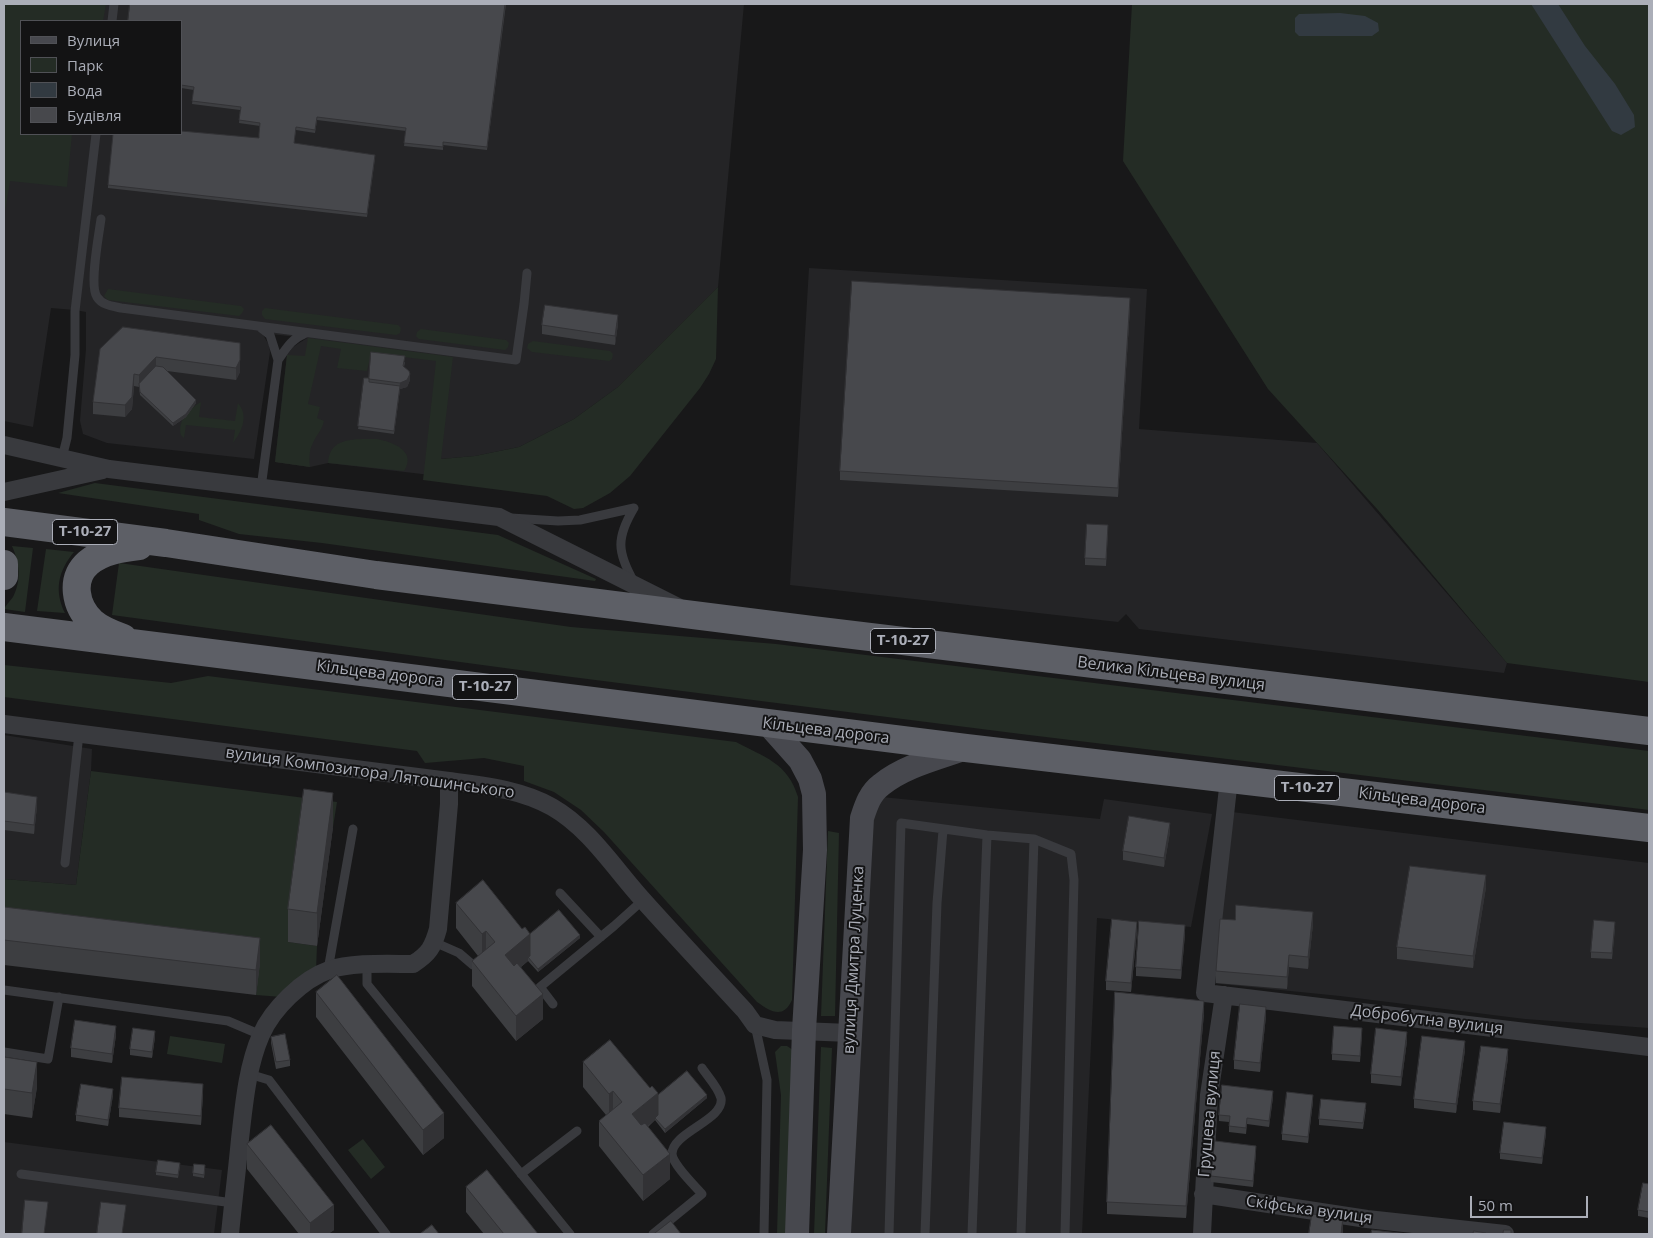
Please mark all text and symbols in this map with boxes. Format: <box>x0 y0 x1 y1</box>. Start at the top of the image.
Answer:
legend <box>20 20 182 135</box>
text: Вулиця <box>67 30 120 50</box>
text: Парк <box>67 55 103 75</box>
text: Вода <box>67 80 103 100</box>
text: Будівля <box>67 105 122 125</box>
road number: Т-10-27 <box>52 520 118 544</box>
road number: Т-10-27 <box>870 628 936 654</box>
street label: Велика Кільцева вулиця <box>1076 653 1266 695</box>
street label: Кільцева дорога <box>315 657 445 691</box>
road number: Т-10-27 <box>452 674 518 700</box>
street label: Кільцева дорога <box>761 714 891 748</box>
street label: вулиця Композитора Лятошинського <box>224 743 516 803</box>
road number: Т-10-27 <box>1274 776 1340 800</box>
street label: Кільцева дорога <box>1357 784 1487 818</box>
street label: вулиця Дмитра Луценка <box>839 865 869 1055</box>
street label: Добробутна вулиця <box>1350 1001 1504 1039</box>
street label: Грушева вулиця <box>1195 1050 1225 1178</box>
scale bar <box>1473 1186 1590 1218</box>
street label: Скіфська вулиця <box>1244 1192 1374 1228</box>
text: 50 m <box>1478 1195 1513 1215</box>

